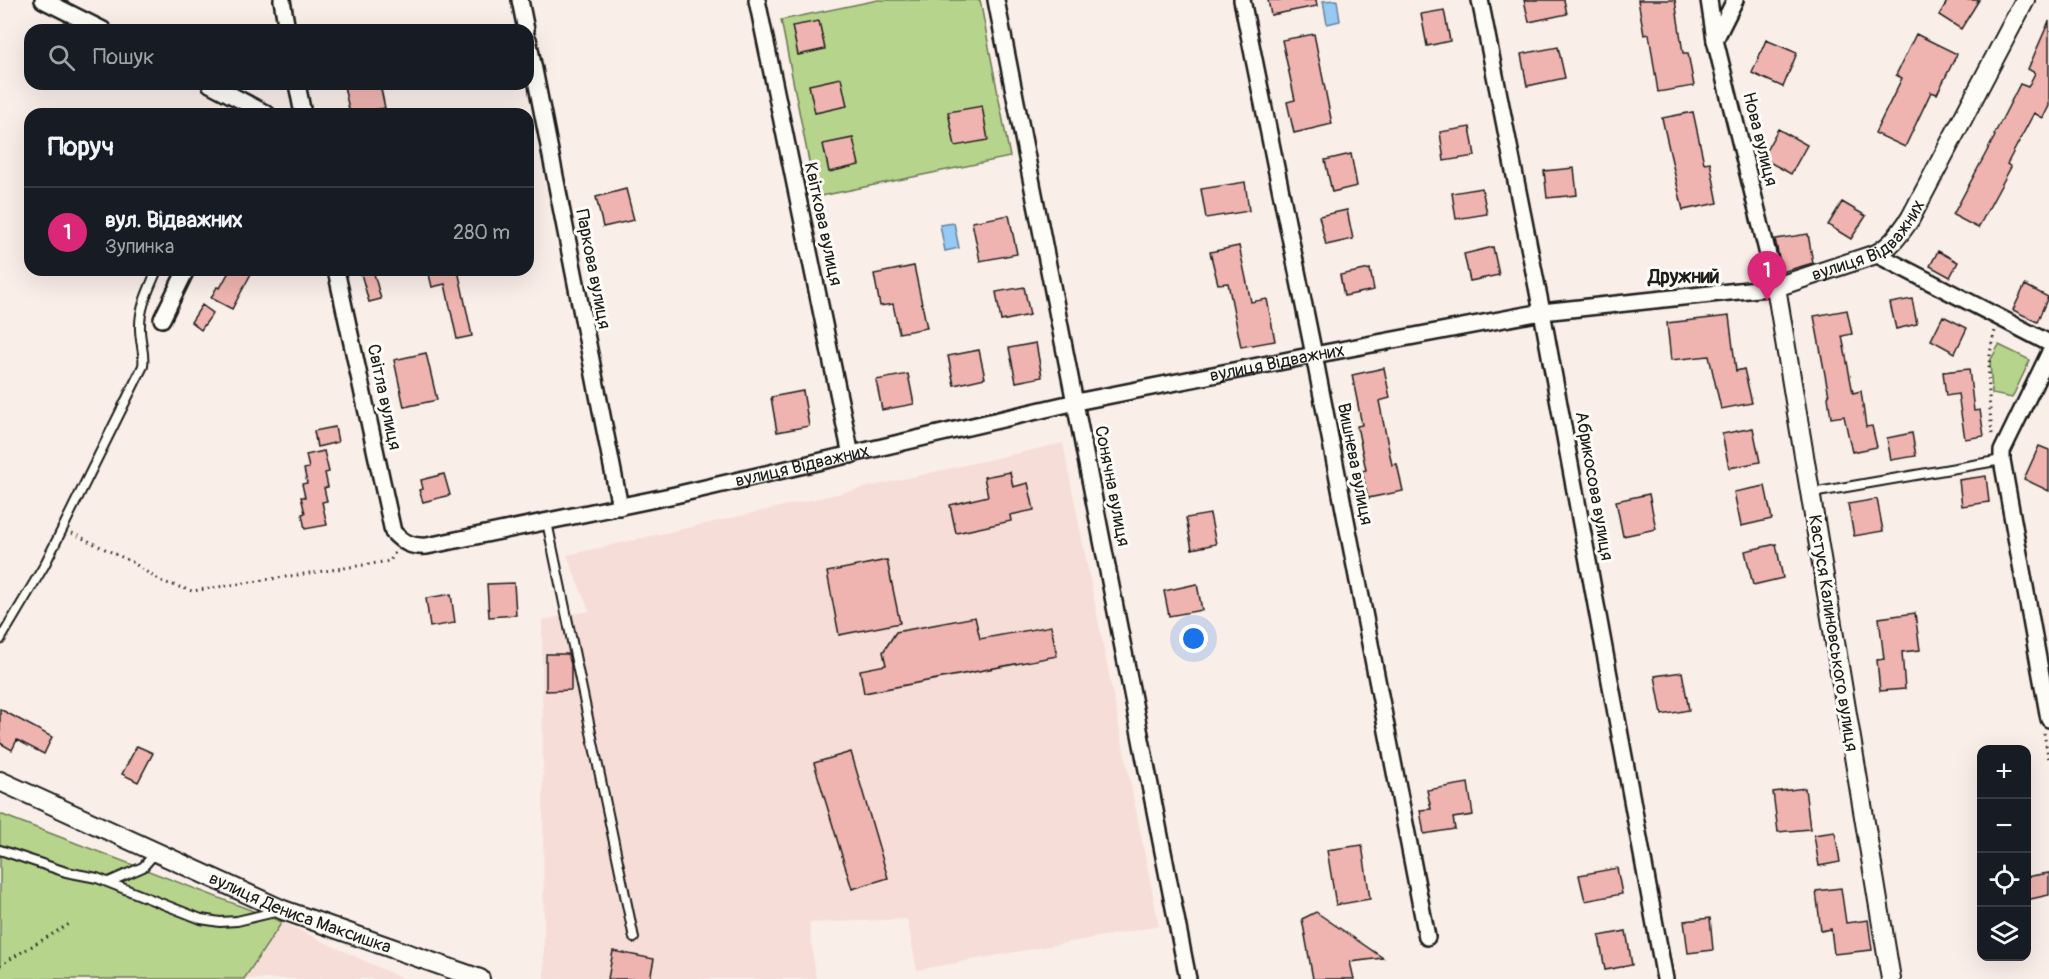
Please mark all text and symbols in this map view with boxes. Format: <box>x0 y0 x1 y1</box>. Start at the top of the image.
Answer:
search box <box>24 24 534 90</box>
icon: search <box>45 41 78 74</box>
text: Пошук <box>93 43 154 71</box>
street label: Нова вулиця <box>1737 90 1783 188</box>
text: Поруч <box>48 131 114 163</box>
street label: Квіткова вулиця <box>799 160 847 288</box>
street label: вулиця Відважних <box>1809 196 1930 286</box>
text: вул. Відважних <box>105 206 243 234</box>
street label: Паркова вулиця <box>570 207 616 331</box>
text: 1 <box>64 220 71 245</box>
text: 280 m <box>453 220 510 245</box>
text: Зупинка <box>105 234 174 259</box>
pin: 1 <box>1748 252 1786 301</box>
district label: Дружний <box>1647 264 1720 289</box>
street label: вулиця Відважних <box>1208 338 1346 387</box>
street label: Світла вулиця <box>362 342 406 452</box>
street label: Вишнева вулиця <box>1332 401 1378 527</box>
street label: Абрикосова вулиця <box>1570 410 1618 562</box>
street label: Сонячна вулиця <box>1089 424 1135 548</box>
street label: вулиця Відважних <box>733 439 871 492</box>
street label: Кастуся Калиновського вулиця <box>1803 513 1863 753</box>
your location <box>1179 624 1208 653</box>
map controls <box>1977 745 2031 961</box>
button: + <box>1977 745 2031 799</box>
button: − <box>1977 799 2031 853</box>
button: locate <box>1977 853 2031 907</box>
street label: вулиця Дениса Максишка <box>205 866 394 959</box>
button: layers <box>1977 907 2031 961</box>

